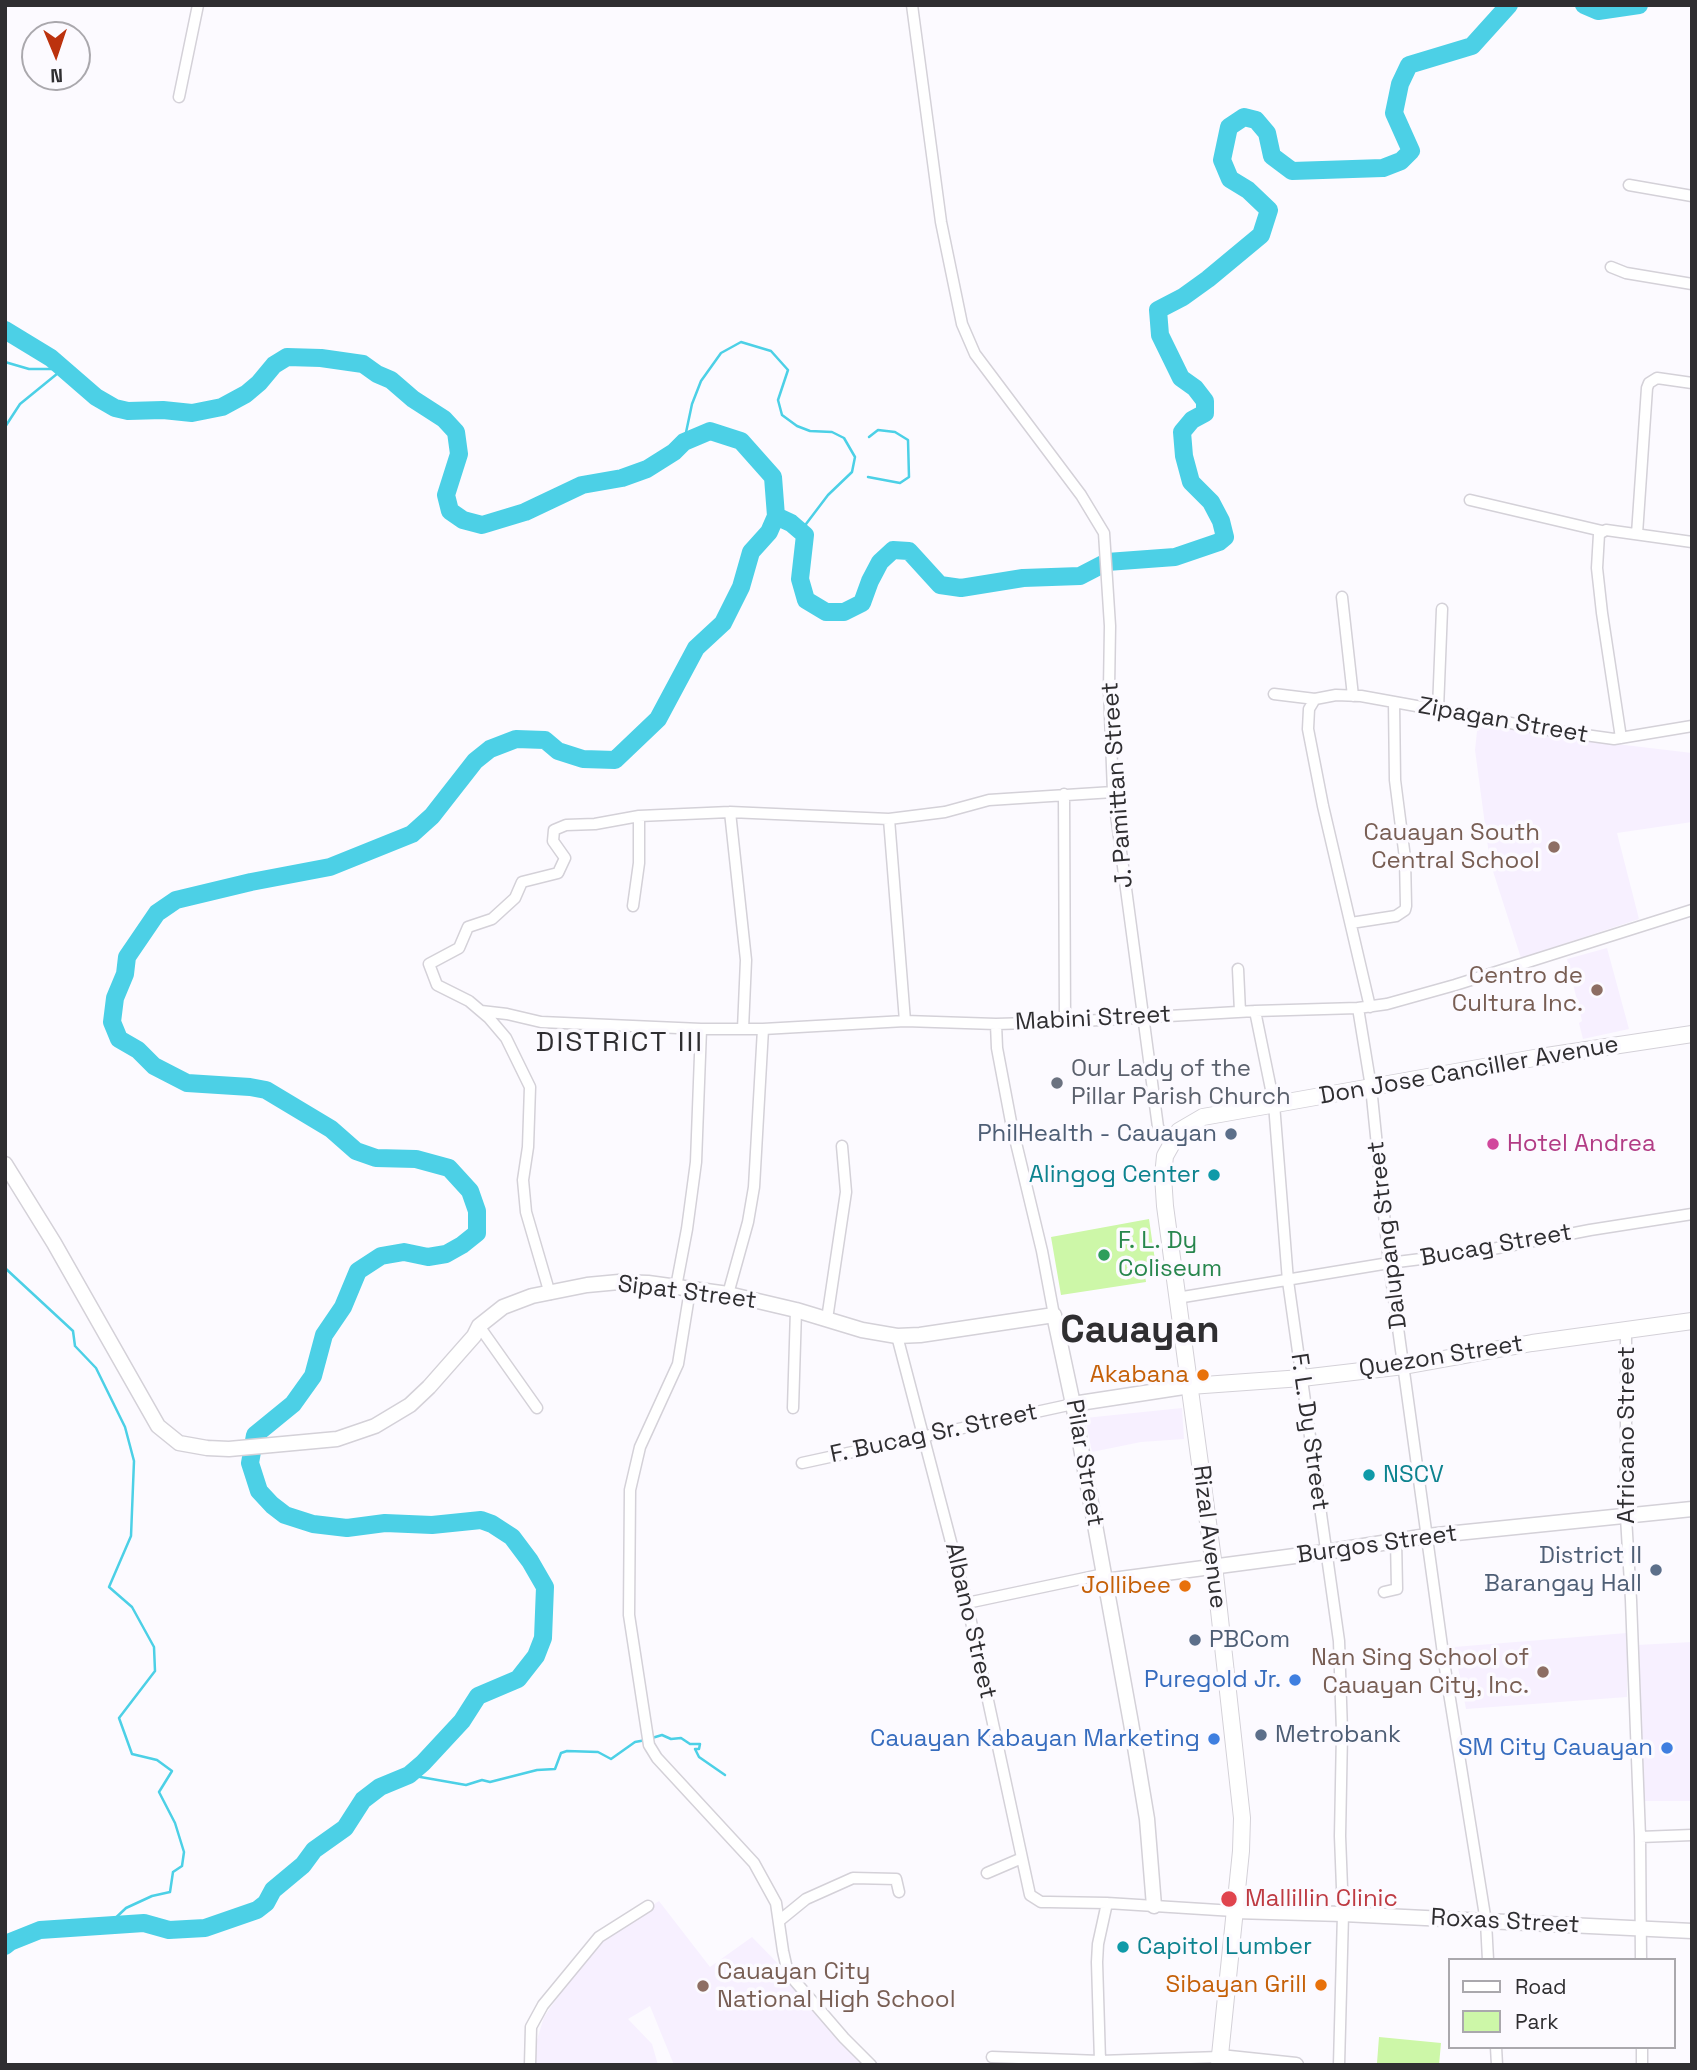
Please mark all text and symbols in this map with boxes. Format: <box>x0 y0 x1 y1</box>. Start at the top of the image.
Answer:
north arrow <box>21 21 91 91</box>
text: N <box>50 63 63 88</box>
street label: J. Pamittan Street <box>1096 681 1140 889</box>
street label: Zipagan Street <box>1416 692 1590 750</box>
place label: Cauayan South Central School <box>1364 819 1540 875</box>
marker: Cauayan South Central School <box>1546 839 1562 855</box>
place label: Centro de Cultura Inc. <box>1452 962 1583 1018</box>
marker: Centro de Cultura Inc. <box>1589 982 1605 998</box>
street label: Mabini Street <box>1014 1001 1172 1037</box>
district label: DISTRICT III <box>537 1026 703 1060</box>
street label: Don Jose Canciller Avenue <box>1317 1030 1621 1112</box>
place label: Our Lady of the Pillar Parish Church <box>1071 1055 1291 1111</box>
marker: Our Lady of the Pillar Parish Church <box>1049 1075 1065 1091</box>
place label: PhilHealth - Cauayan <box>977 1120 1217 1148</box>
marker: PhilHealth - Cauayan <box>1223 1126 1239 1142</box>
place label: Hotel Andrea <box>1507 1130 1656 1158</box>
marker: Hotel Andrea <box>1485 1136 1501 1152</box>
street label: Dalupang Street <box>1362 1139 1414 1331</box>
place label: Alingog Center <box>1029 1161 1200 1189</box>
marker: Alingog Center <box>1206 1167 1222 1183</box>
street label: Bucag Street <box>1418 1219 1574 1273</box>
place label: F. L. Dy Coliseum <box>1118 1227 1222 1283</box>
marker: F. L. Dy Coliseum <box>1096 1247 1112 1263</box>
street label: Sipat Street <box>616 1270 758 1316</box>
district label: Cauayan <box>1060 1309 1220 1355</box>
street label: Quezon Street <box>1357 1330 1525 1384</box>
street label: Africano Street <box>1613 1346 1641 1524</box>
street label: F. L. Dy Street <box>1284 1351 1334 1513</box>
place label: Akabana <box>1090 1361 1189 1389</box>
marker: Akabana <box>1195 1367 1211 1383</box>
street label: Pilar Street <box>1059 1397 1109 1529</box>
street label: F. Bucag Sr. Street <box>828 1398 1040 1470</box>
place label: NSCV <box>1383 1461 1444 1489</box>
street label: Rizal Avenue <box>1186 1464 1232 1610</box>
marker: NSCV <box>1361 1467 1377 1483</box>
street label: Burgos Street <box>1295 1519 1459 1571</box>
street label: Albano Street <box>938 1540 1002 1702</box>
place label: District II Barangay Hall <box>1484 1542 1642 1598</box>
marker: District II Barangay Hall <box>1648 1562 1664 1578</box>
place label: Jollibee <box>1081 1572 1171 1600</box>
marker: Jollibee <box>1177 1578 1193 1594</box>
place label: PBCom <box>1209 1626 1290 1654</box>
marker: PBCom <box>1187 1632 1203 1648</box>
place label: Nan Sing School of Cauayan City, Inc. <box>1311 1644 1529 1700</box>
marker: Nan Sing School of Cauayan City, Inc. <box>1535 1664 1551 1680</box>
place label: Puregold Jr. <box>1144 1666 1281 1694</box>
marker: Puregold Jr. <box>1287 1672 1303 1688</box>
place label: Metrobank <box>1275 1721 1401 1749</box>
place label: Cauayan Kabayan Marketing <box>870 1725 1200 1753</box>
marker: Metrobank <box>1253 1727 1269 1743</box>
marker: Cauayan Kabayan Marketing <box>1206 1731 1222 1747</box>
place label: SM City Cauayan <box>1458 1734 1653 1762</box>
marker: SM City Cauayan <box>1659 1740 1675 1756</box>
place label: Mallillin Clinic <box>1245 1885 1398 1913</box>
marker: Mallillin Clinic <box>1219 1889 1239 1909</box>
street label: Roxas Street <box>1430 1904 1580 1940</box>
place label: Capitol Lumber <box>1137 1933 1312 1961</box>
marker: Capitol Lumber <box>1115 1939 1131 1955</box>
place label: Cauayan City National High School <box>717 1958 956 2014</box>
legend <box>1448 1958 1676 2049</box>
place label: Sibayan Grill <box>1166 1971 1307 1999</box>
text: Road <box>1515 1973 1567 2000</box>
marker: Sibayan Grill <box>1313 1977 1329 1993</box>
marker: Cauayan City National High School <box>695 1978 711 1994</box>
text: Park <box>1515 2008 1559 2035</box>

